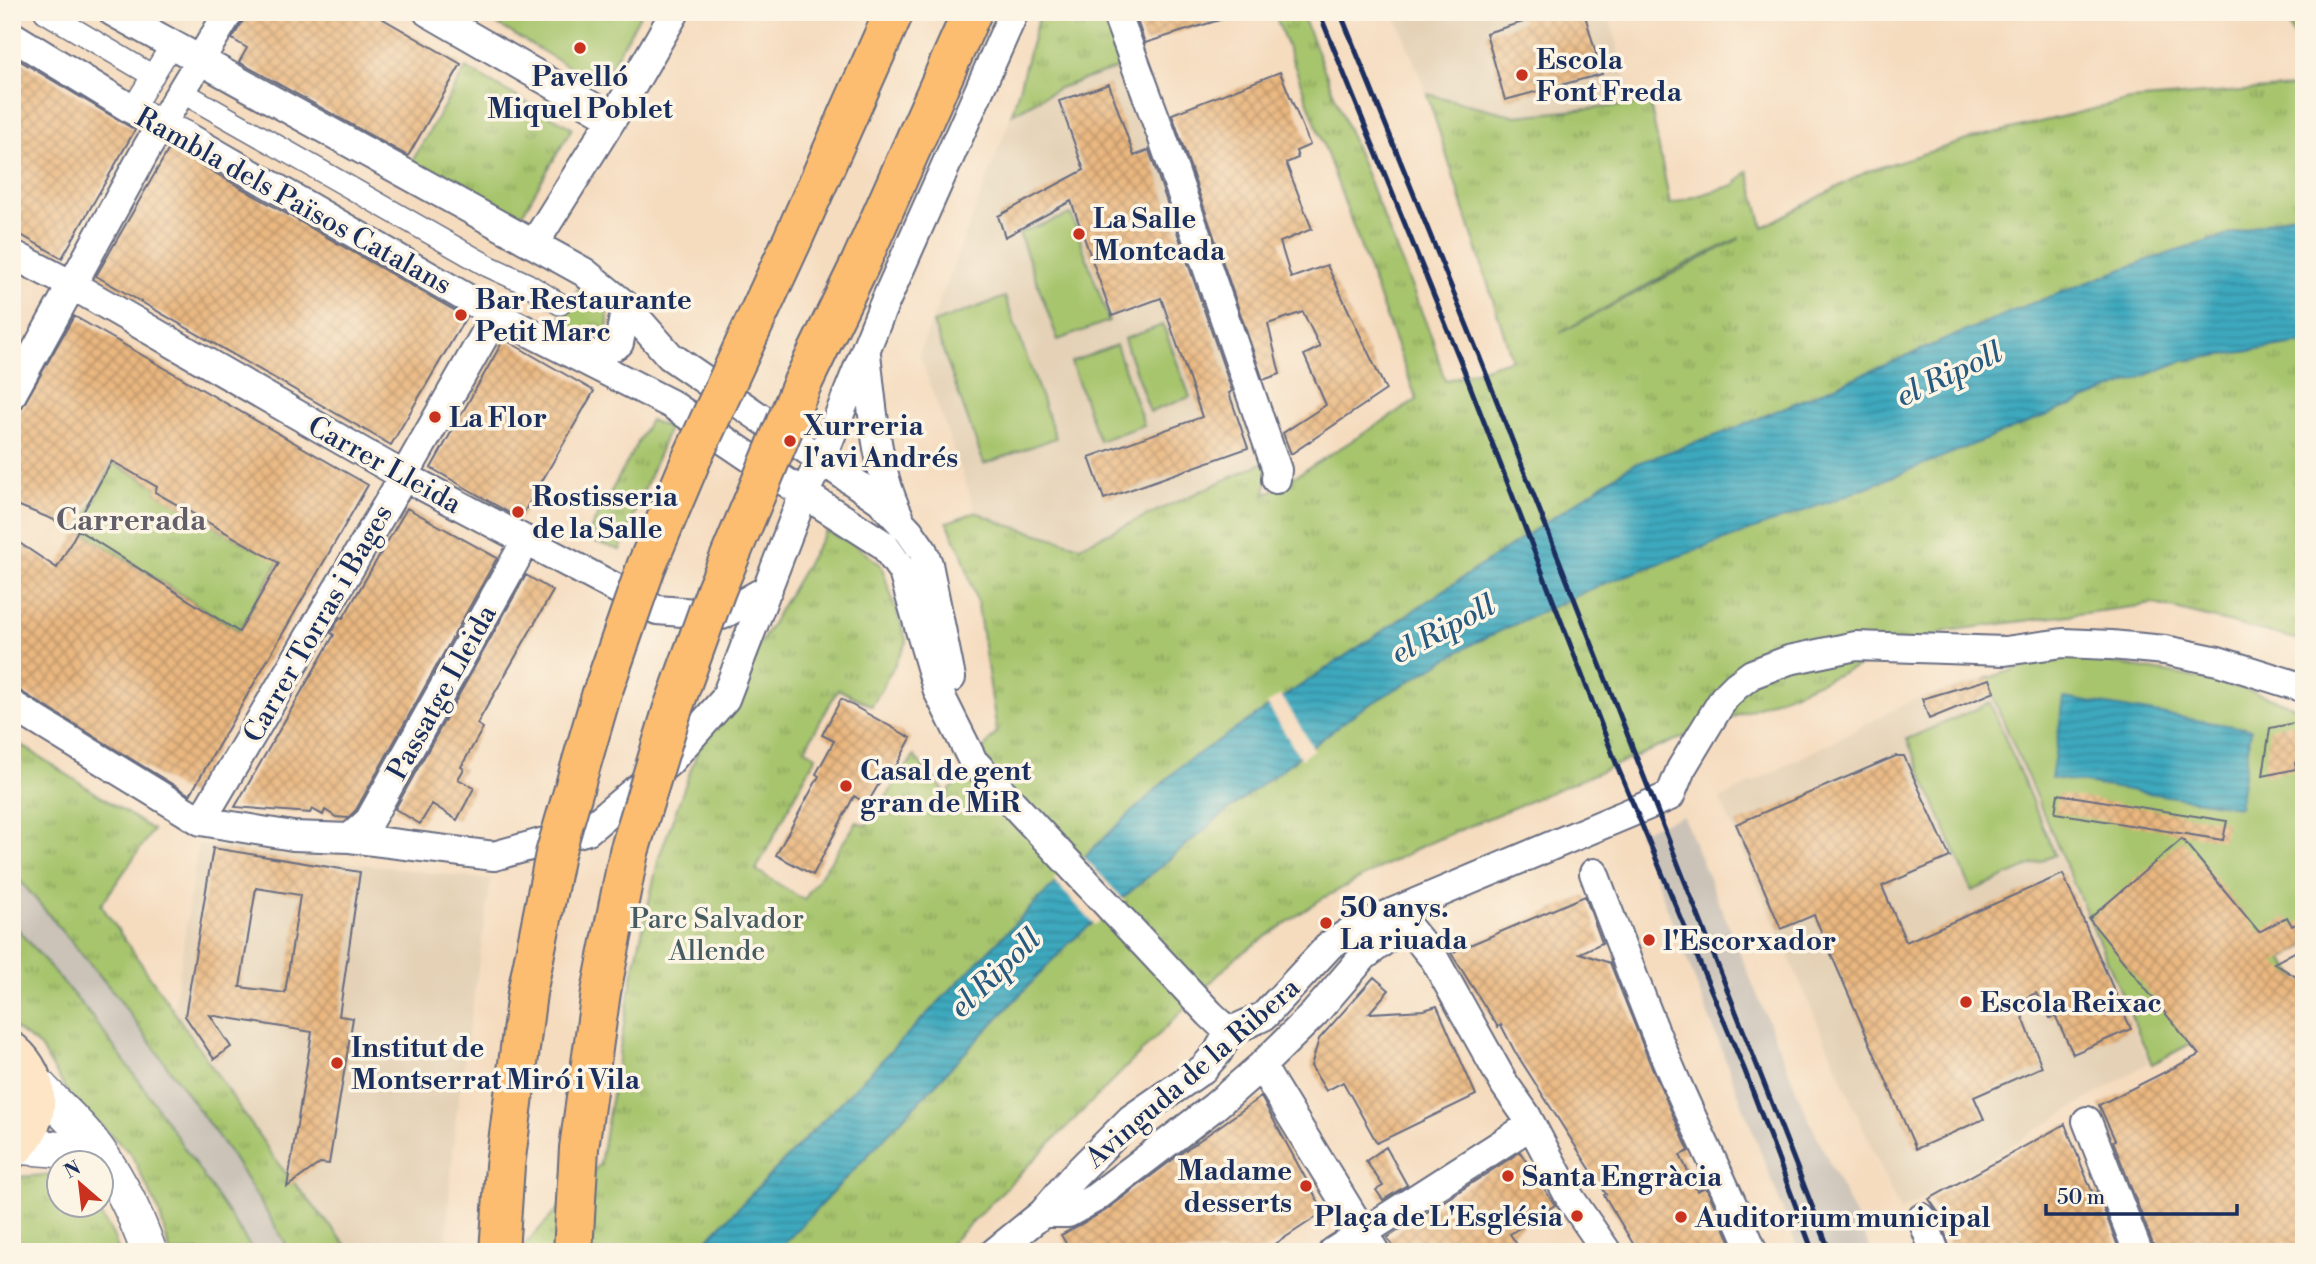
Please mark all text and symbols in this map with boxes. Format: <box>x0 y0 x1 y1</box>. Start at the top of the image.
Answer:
marker: Pavelló Miquel Poblet <box>572 40 588 56</box>
place label: Escola Font Freda <box>1536 43 1683 110</box>
place label: Pavelló Miquel Poblet <box>487 60 674 127</box>
marker: Escola Font Freda <box>1514 67 1530 83</box>
street label: Rambla dels Països Catalans <box>129 100 457 303</box>
place label: La Salle Montcada <box>1093 202 1226 269</box>
marker: La Salle Montcada <box>1071 226 1087 242</box>
place label: Bar Restaurante Petit Marc <box>475 283 692 350</box>
marker: Bar Restaurante Petit Marc <box>453 307 469 323</box>
water label: el Ripoll <box>1890 334 2009 416</box>
place label: La Flor <box>449 401 547 436</box>
street label: Carrer Lleida <box>301 409 468 522</box>
marker: La Flor <box>427 409 443 425</box>
place label: Xurreria l'avi Andrés <box>803 409 958 476</box>
marker: Xurreria l'avi Andrés <box>782 433 798 449</box>
place label: Rostisseria de la Salle <box>532 480 679 547</box>
street label: Carrer Torras i Bages <box>236 498 401 749</box>
district label: Carrerada <box>56 502 207 540</box>
marker: Rostisseria de la Salle <box>510 504 526 520</box>
water label: el Ripoll <box>1385 587 1502 673</box>
street label: Passatge Lleida <box>380 598 505 786</box>
place label: Casal de gent gran de MiR <box>860 754 1032 821</box>
marker: Casal de gent gran de MiR <box>838 778 854 794</box>
place label: 50 anys. La riuada <box>1340 891 1468 958</box>
park label: Parc Salvador Allende <box>630 902 804 969</box>
marker: 50 anys. La riuada <box>1318 915 1334 931</box>
water label: el Ripoll <box>942 921 1050 1027</box>
place label: l'Escorxador <box>1663 924 1836 959</box>
marker: l'Escorxador <box>1641 932 1657 948</box>
street label: Avinguda de la Ribera <box>1078 970 1308 1177</box>
place label: Escola Reixac <box>1980 986 2162 1021</box>
marker: Escola Reixac <box>1958 994 1974 1010</box>
place label: Institut de Montserrat Miró i Vila <box>351 1031 641 1098</box>
marker: Institut de Montserrat Miró i Vila <box>329 1055 345 1071</box>
north arrow <box>46 1148 116 1218</box>
place label: Madame desserts <box>1178 1154 1292 1221</box>
text: N <box>60 1156 85 1184</box>
place label: Santa Engràcia <box>1522 1160 1723 1195</box>
marker: Santa Engràcia <box>1500 1168 1516 1184</box>
scale bar <box>2046 1173 2237 1217</box>
marker: Madame desserts <box>1298 1178 1314 1194</box>
text: 50 m <box>2057 1185 2105 1211</box>
place label: Plaça de L'Església <box>1314 1200 1564 1235</box>
place label: Auditorium municipal <box>1694 1201 1991 1236</box>
marker: Plaça de L'Església <box>1569 1208 1585 1224</box>
marker: Auditorium municipal <box>1673 1209 1689 1225</box>

